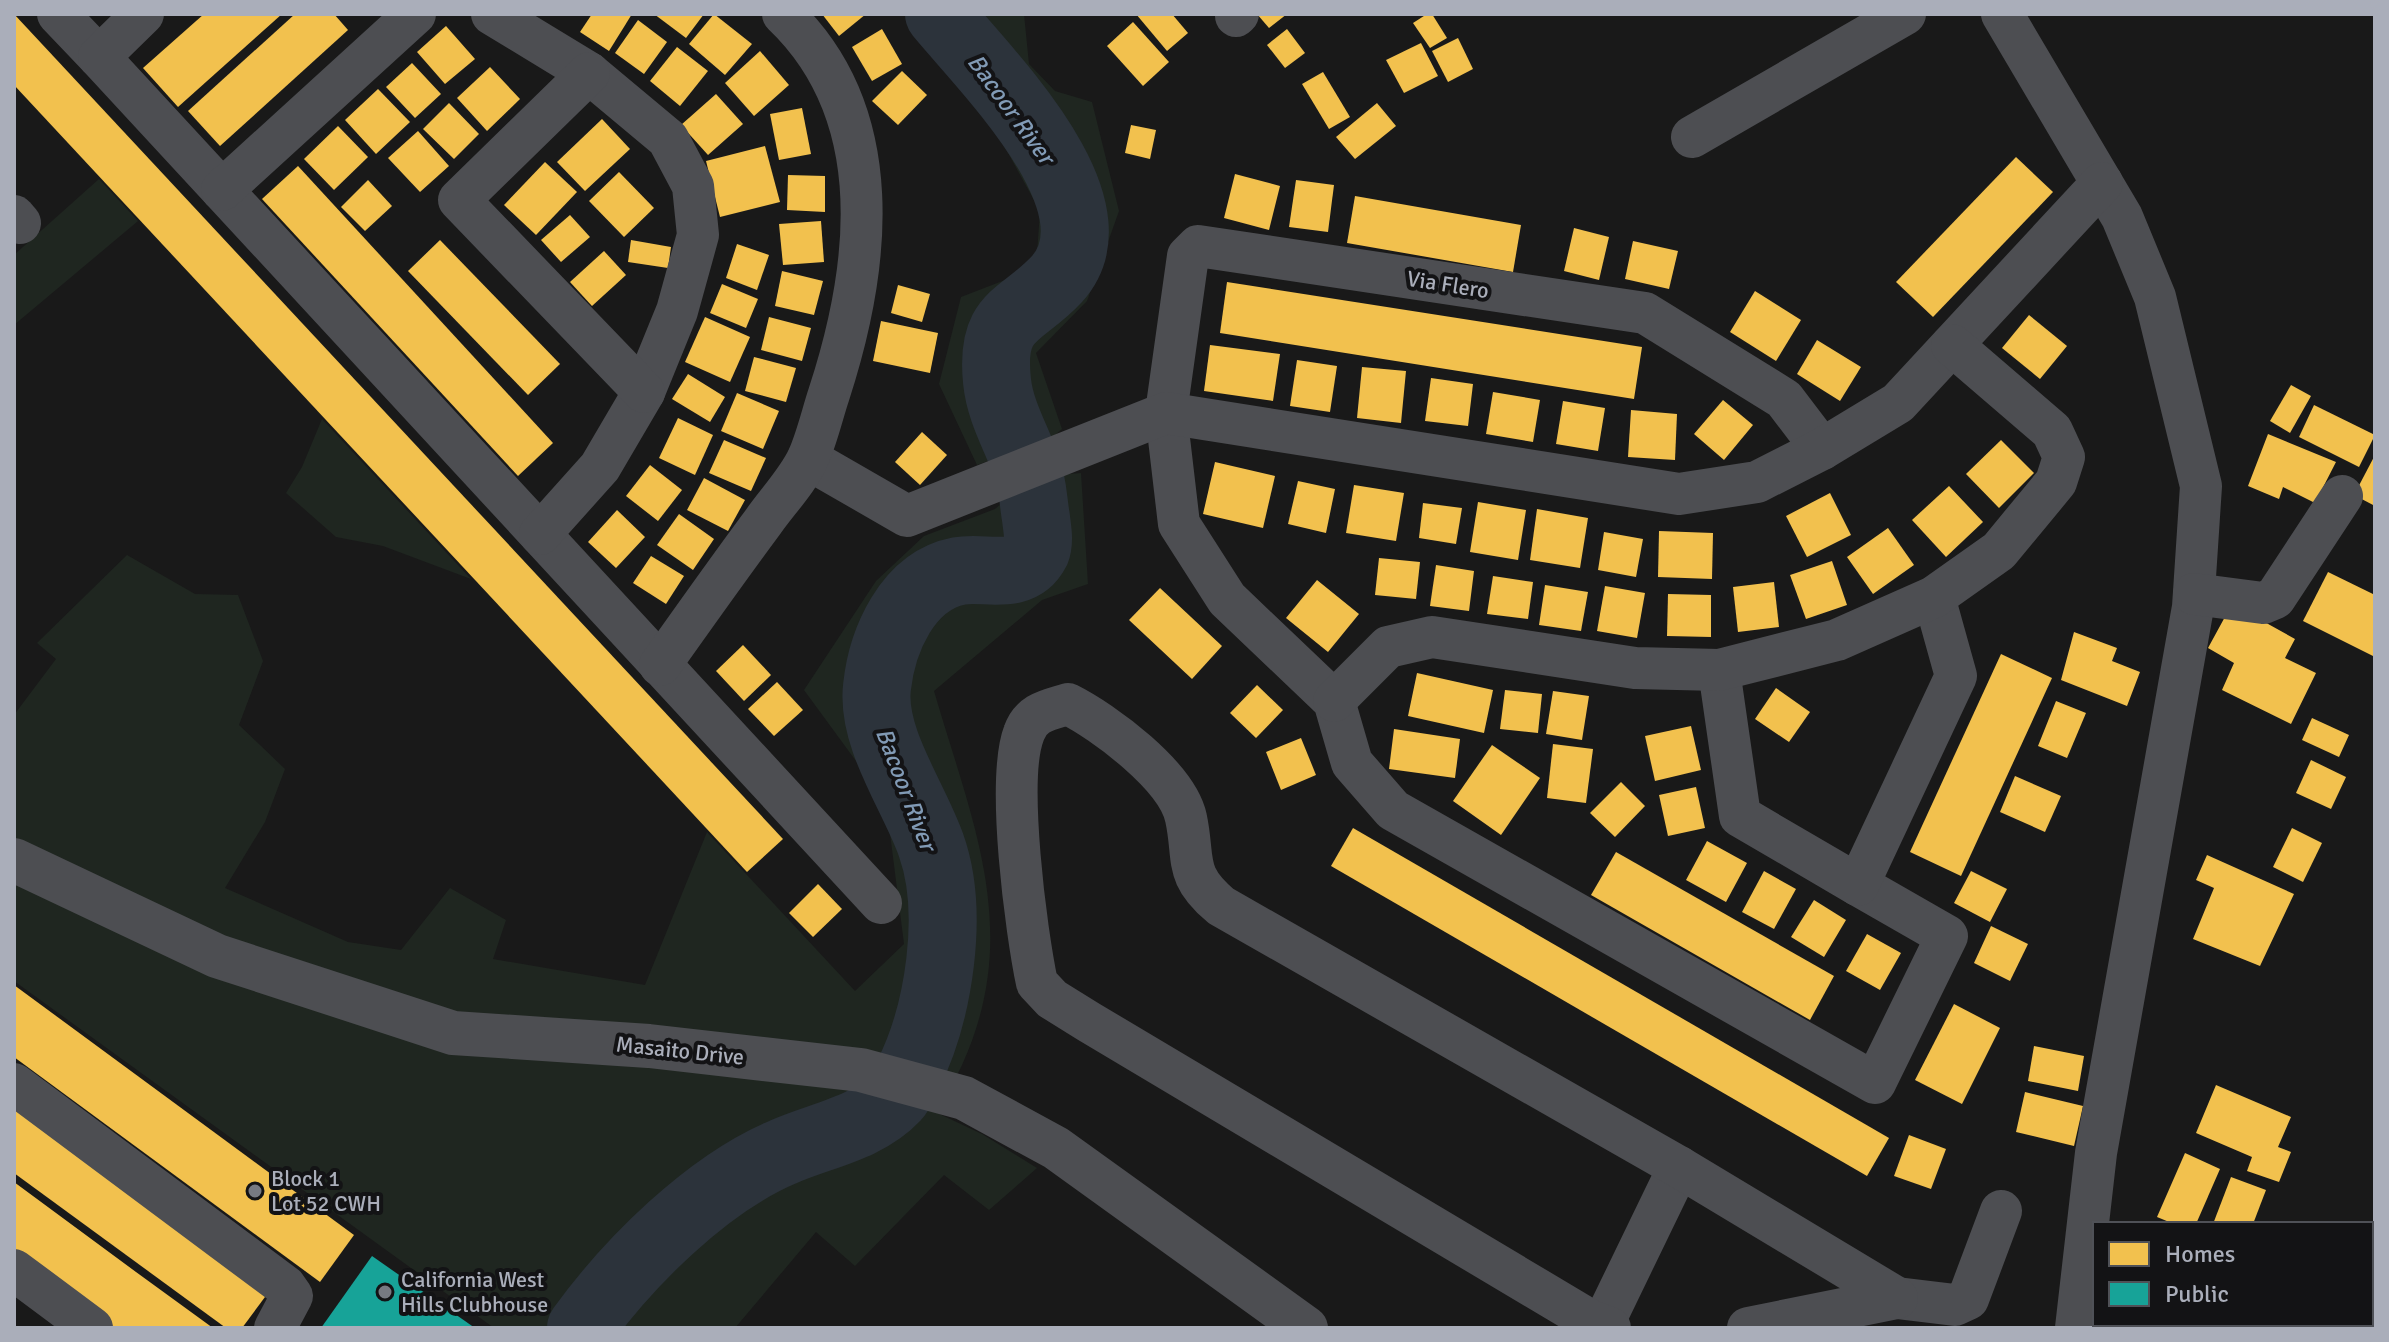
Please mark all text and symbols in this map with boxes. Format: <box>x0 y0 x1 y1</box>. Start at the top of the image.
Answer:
water label: Bacoor River <box>961 48 1063 173</box>
street label: Via Flero <box>1405 265 1491 304</box>
water label: Bacoor River <box>869 723 944 858</box>
street label: Masaito Drive <box>615 1030 745 1071</box>
place label: Block 1 Lot 52 CWH <box>271 1165 381 1217</box>
marker: Block 1 Lot 52 CWH <box>246 1182 264 1200</box>
legend <box>2093 1222 2373 1326</box>
text: Homes <box>2165 1239 2235 1269</box>
place label: California West Hills Clubhouse <box>401 1266 548 1318</box>
text: Public <box>2165 1279 2229 1309</box>
marker: California West Hills Clubhouse <box>376 1283 394 1301</box>

